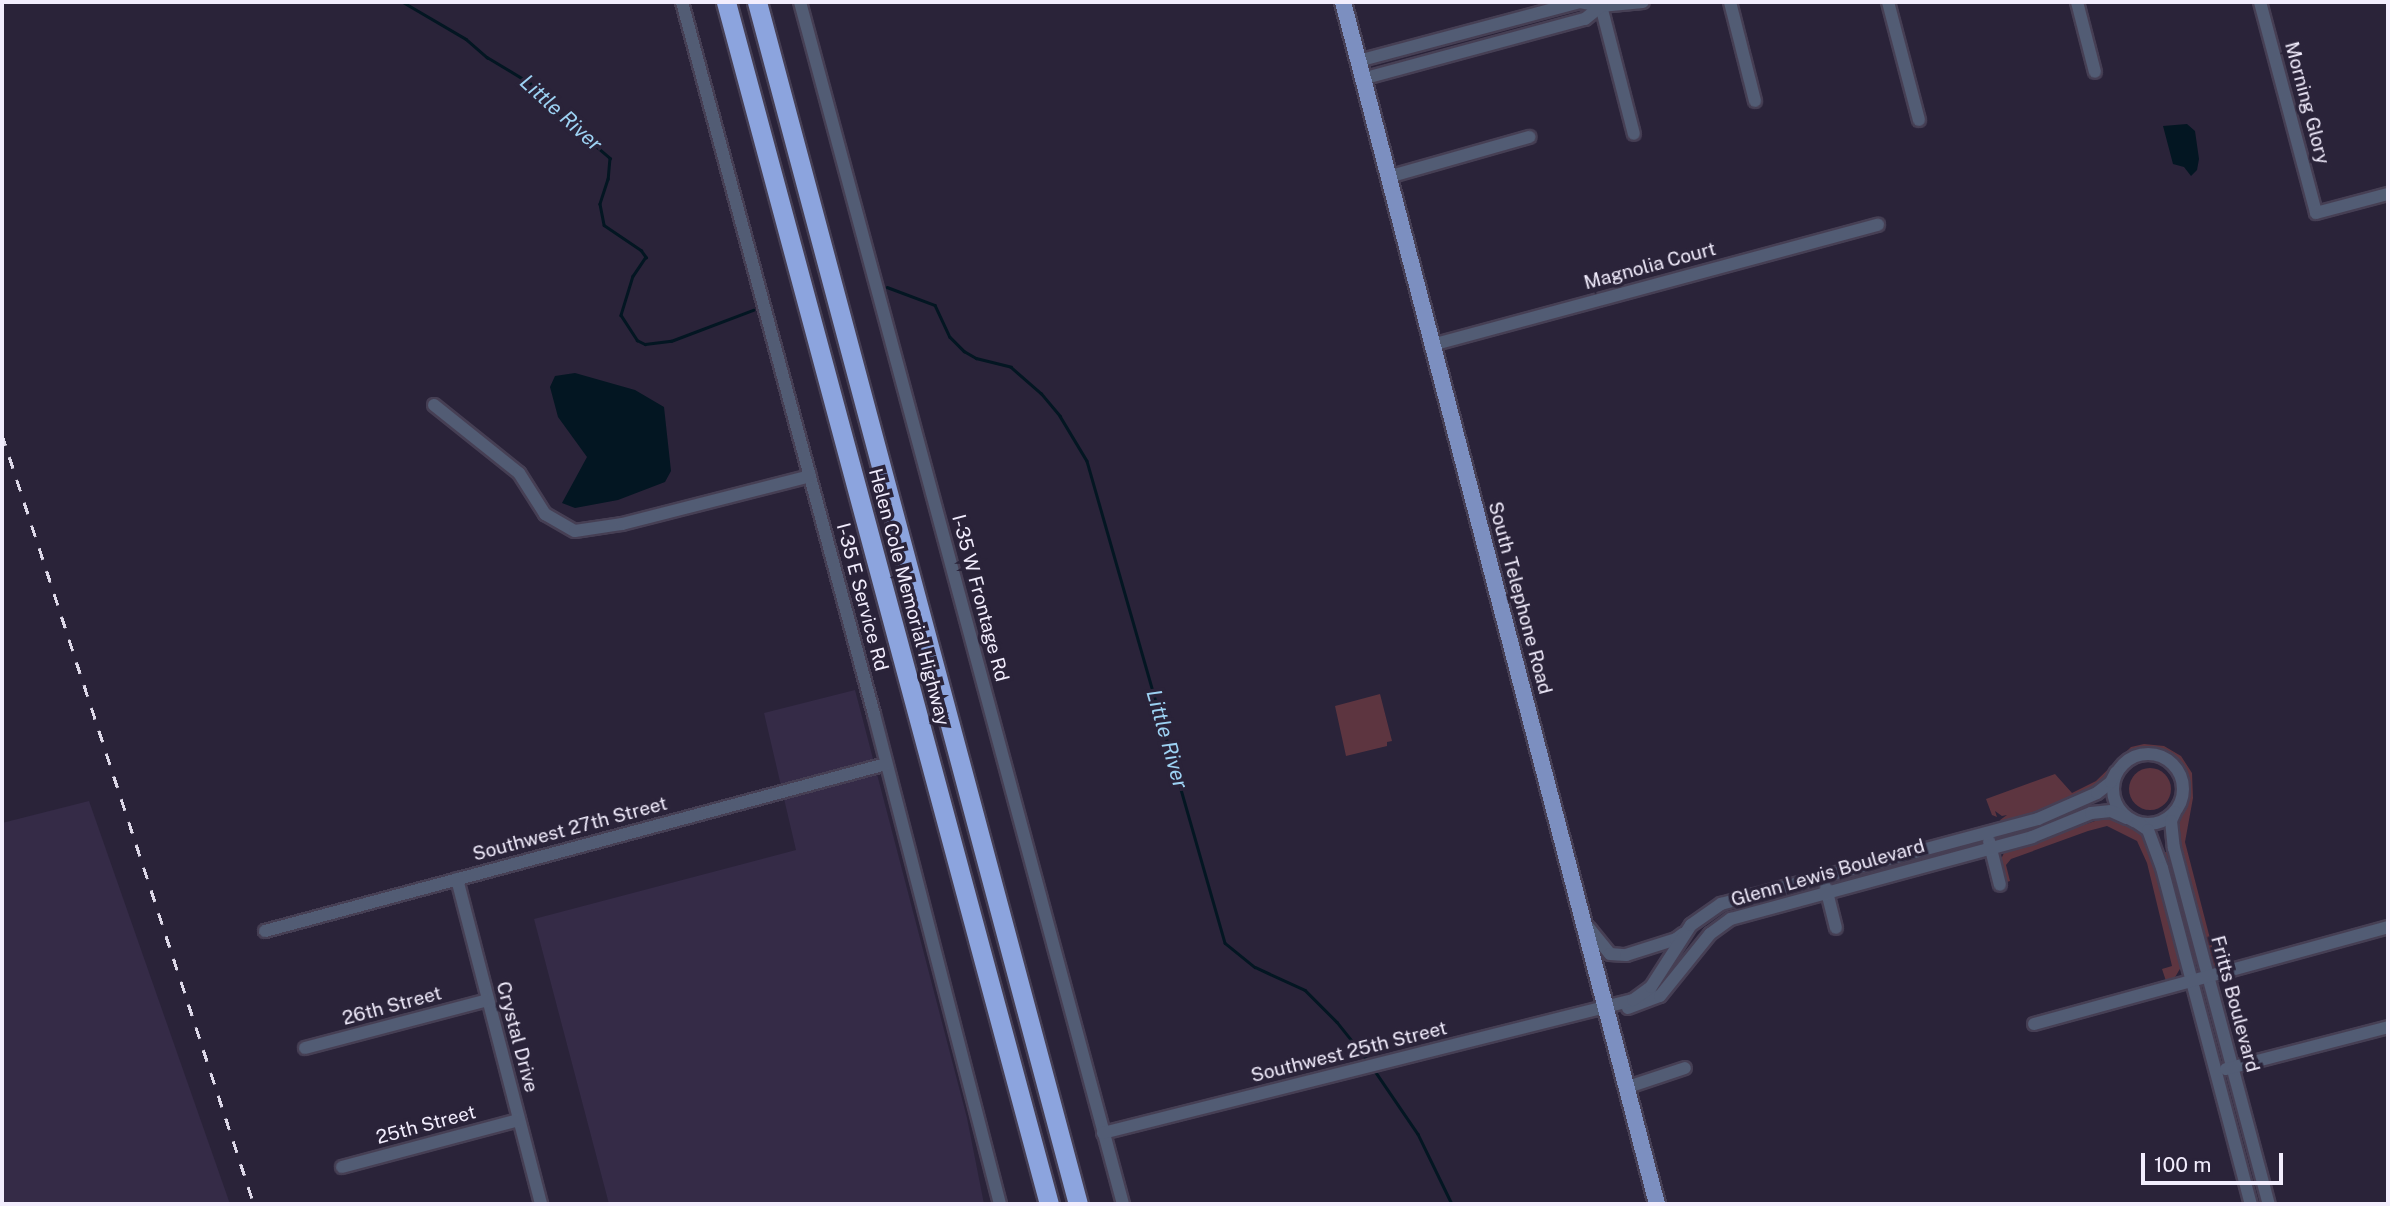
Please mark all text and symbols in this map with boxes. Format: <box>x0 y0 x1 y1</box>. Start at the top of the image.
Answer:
street label: Morning Glory <box>2280 39 2334 167</box>
water label: Little River <box>515 70 607 156</box>
street label: Magnolia Court <box>1581 237 1719 295</box>
street label: Helen Cole Memorial Highway <box>864 466 954 728</box>
street label: South Telephone Road <box>1483 499 1557 697</box>
street label: I-35 W Frontage Rd <box>947 512 1013 684</box>
street label: I-35 E Service Rd <box>831 520 893 674</box>
water label: Little River <box>1141 687 1193 791</box>
street label: Southwest 27th Street <box>470 792 670 866</box>
street label: Glenn Lewis Boulevard <box>1728 834 1928 912</box>
street label: Fritts Boulevard <box>2206 933 2264 1075</box>
street label: Crystal Drive <box>491 979 543 1095</box>
street label: 26th Street <box>340 982 444 1030</box>
street label: Southwest 25th Street <box>1249 1017 1449 1087</box>
street label: 25th Street <box>374 1101 478 1149</box>
scale bar <box>2145 1140 2287 1184</box>
text: 100 m <box>2154 1152 2211 1177</box>

